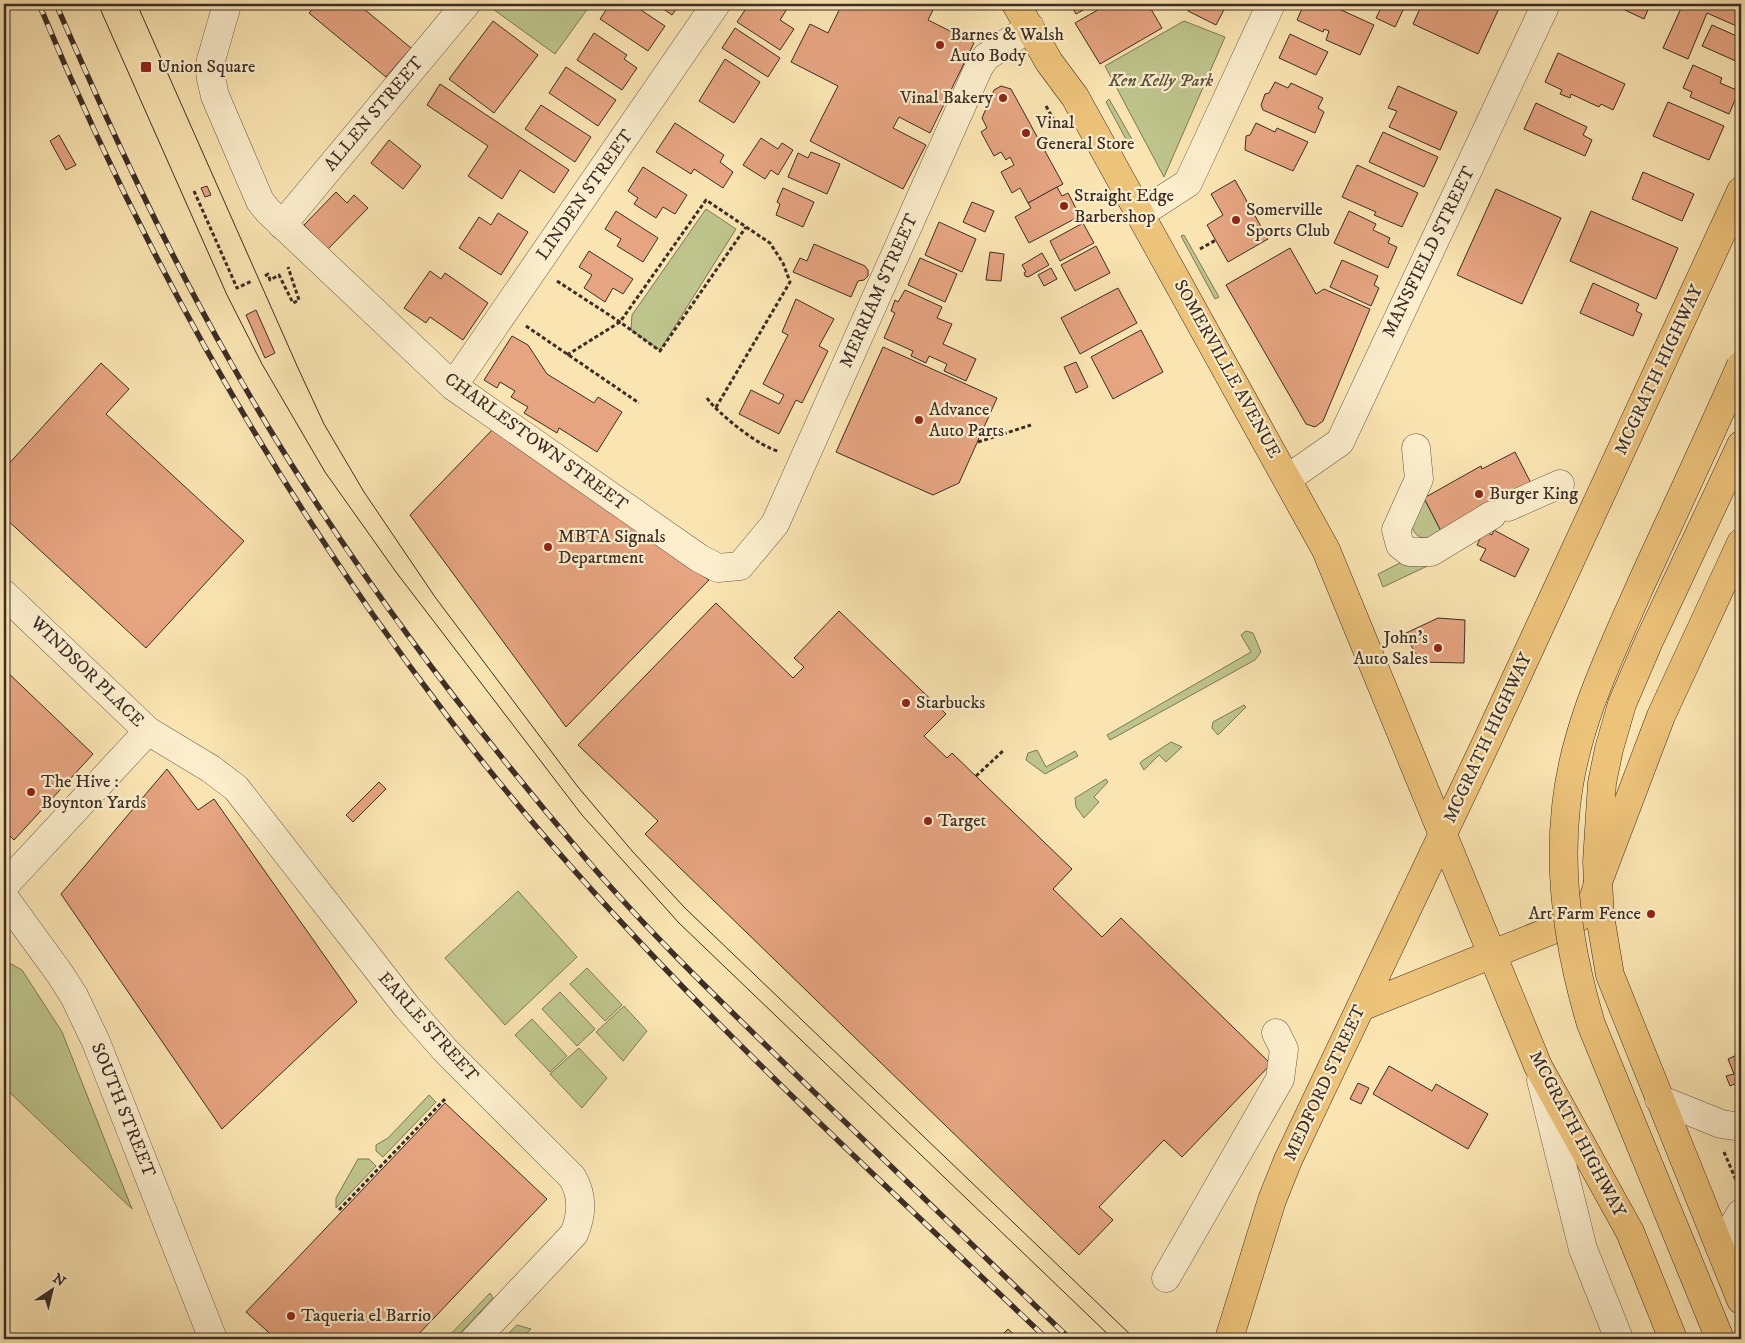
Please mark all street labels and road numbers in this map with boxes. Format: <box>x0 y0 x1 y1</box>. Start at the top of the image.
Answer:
street label: ALLEN STREET <box>320 52 429 176</box>
street label: LINDEN STREET <box>532 125 638 264</box>
street label: MANSFIELD STREET <box>1378 163 1480 341</box>
street label: MERRIAM STREET <box>835 210 923 372</box>
street label: SOMERVILLE AVENUE <box>1169 276 1285 462</box>
street label: MCGRATH HIGHWAY <box>1610 281 1708 458</box>
street label: CHARLESTOWN STREET <box>440 368 632 516</box>
street label: WINDSOR PLACE <box>25 611 149 732</box>
street label: MCGRATH HIGHWAY <box>1439 649 1537 826</box>
street label: EARLE STREET <box>373 968 483 1087</box>
street label: MEDFORD STREET <box>1279 1001 1371 1164</box>
street label: SOUTH STREET <box>86 1040 160 1181</box>
street label: MCGRATH HIGHWAY <box>1524 1047 1630 1221</box>

